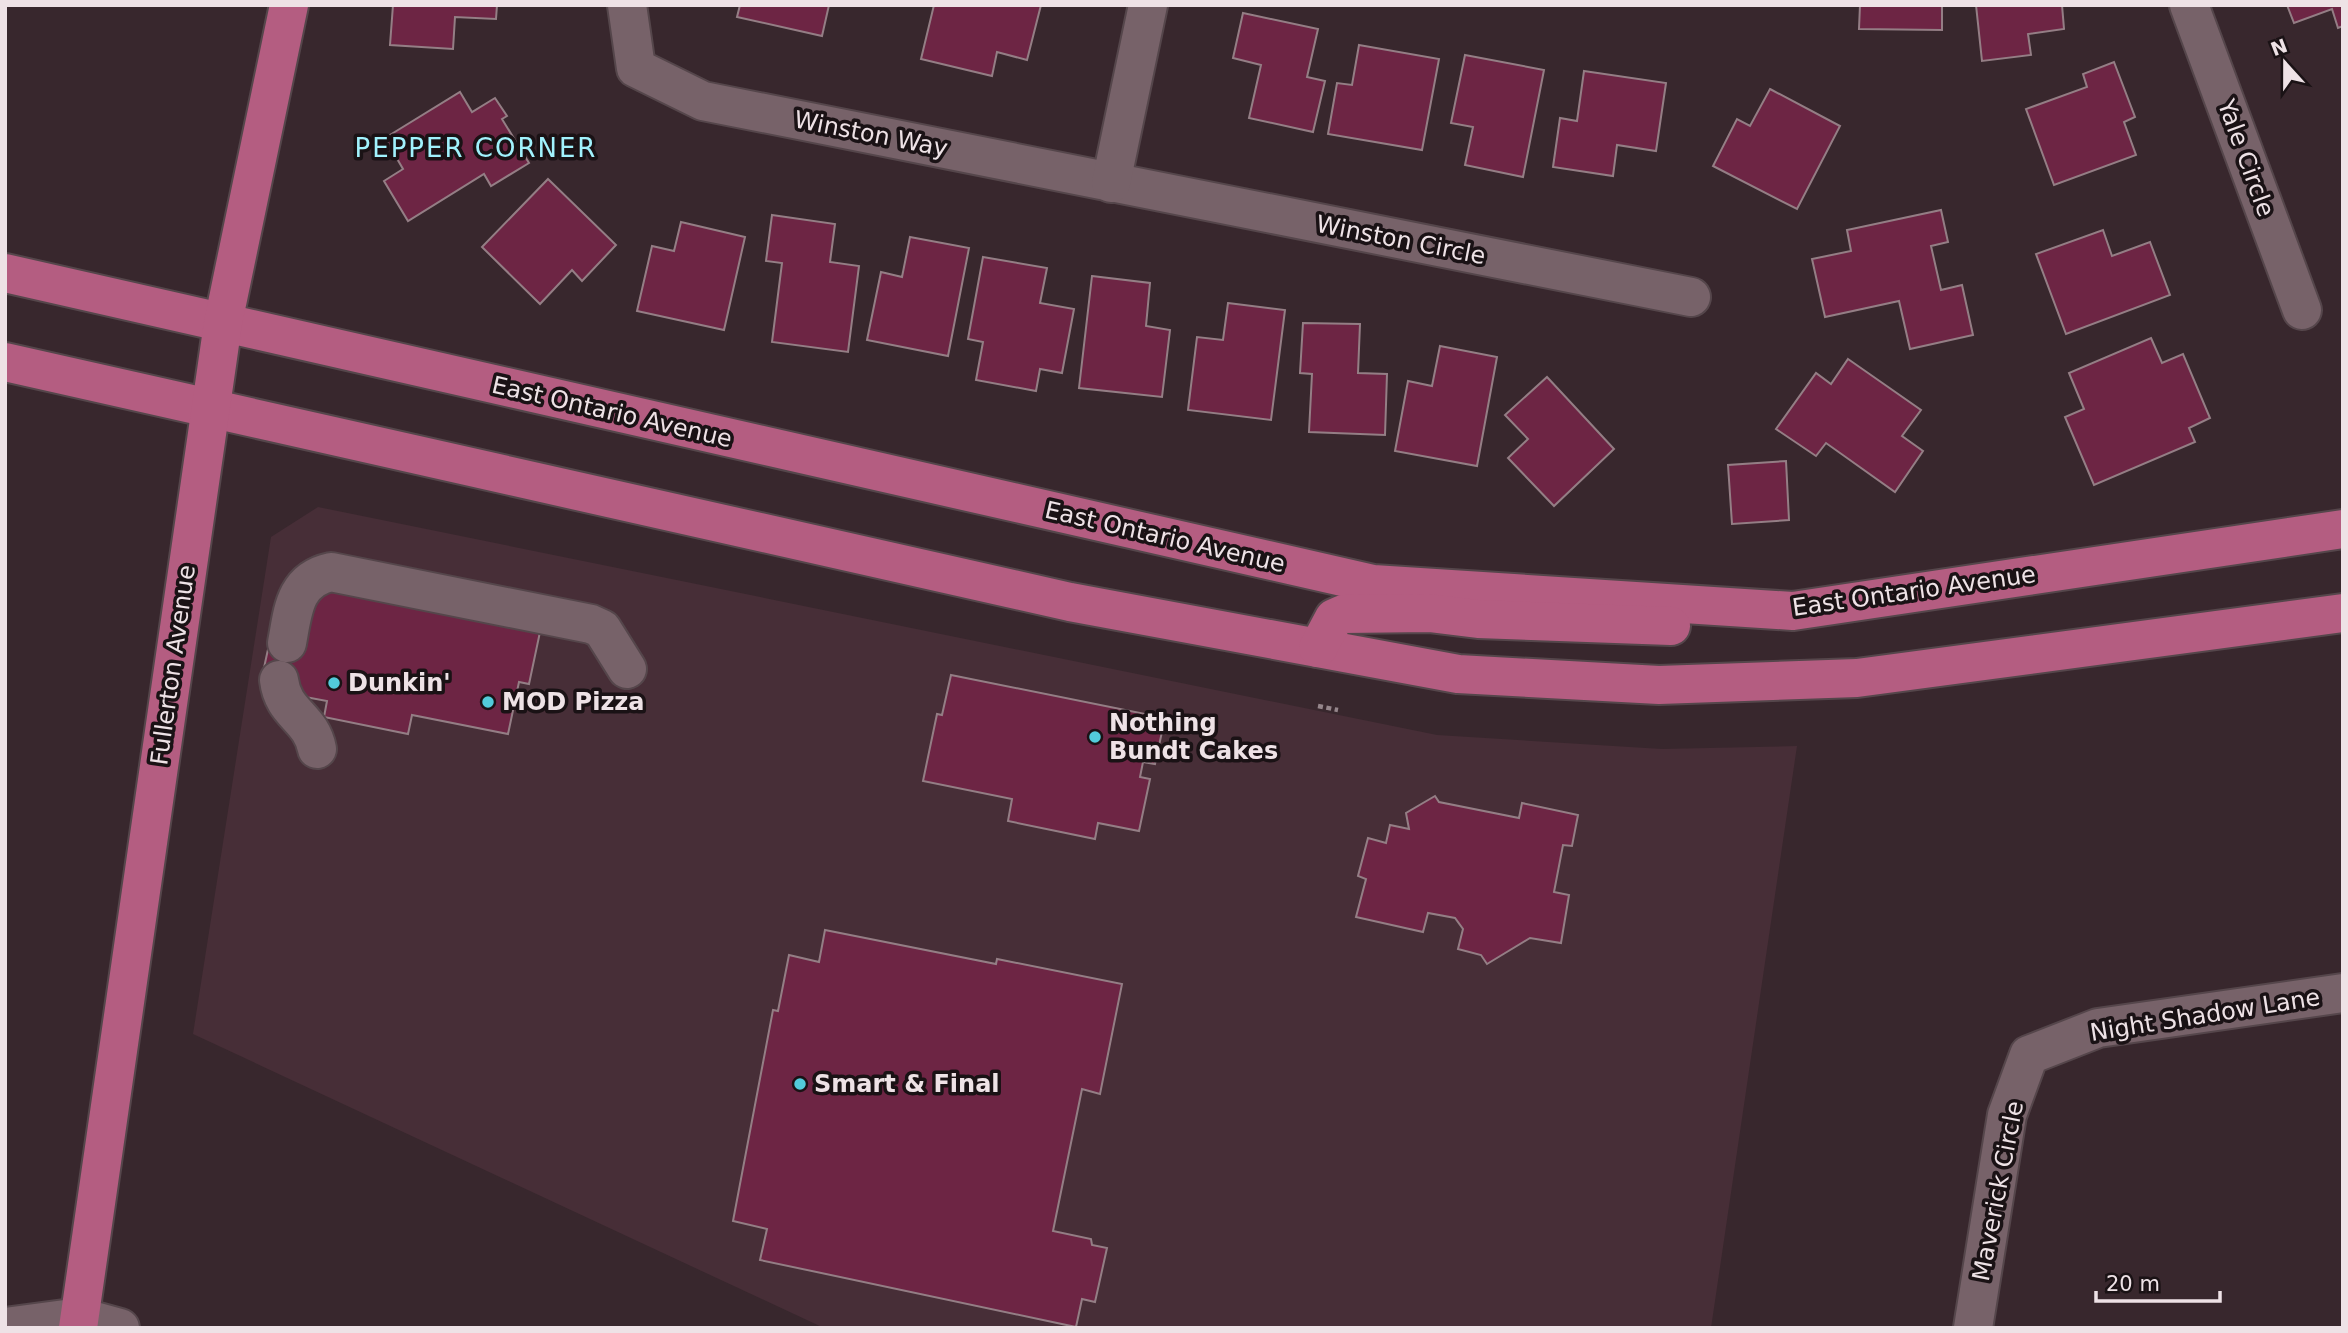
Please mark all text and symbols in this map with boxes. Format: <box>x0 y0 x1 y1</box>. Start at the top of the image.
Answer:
north arrow <box>2250 28 2320 98</box>
text: N <box>2268 34 2290 60</box>
street label: Yale Circle <box>2212 95 2280 220</box>
street label: Winston Way <box>792 105 950 163</box>
district label: PEPPER CORNER <box>355 133 597 163</box>
street label: Winston Circle <box>1314 210 1488 270</box>
street label: East Ontario Avenue <box>489 371 735 453</box>
street label: East Ontario Avenue <box>1042 496 1288 578</box>
street label: East Ontario Avenue <box>1790 560 2038 622</box>
street label: Fullerton Avenue <box>145 563 201 767</box>
place label: Dunkin' <box>348 669 451 697</box>
marker: Dunkin' <box>326 675 342 691</box>
place label: MOD Pizza <box>502 688 645 716</box>
marker: MOD Pizza <box>480 694 496 710</box>
place label: Nothing Bundt Cakes <box>1109 709 1278 765</box>
marker: Nothing Bundt Cakes <box>1087 729 1103 745</box>
street label: Night Shadow Lane <box>2088 983 2322 1047</box>
place label: Smart & Final <box>814 1070 1000 1098</box>
marker: Smart & Final <box>792 1076 808 1092</box>
street label: Maverick Circle <box>1967 1098 2029 1284</box>
scale bar <box>2096 1260 2220 1304</box>
text: 20 m <box>2106 1272 2160 1296</box>

